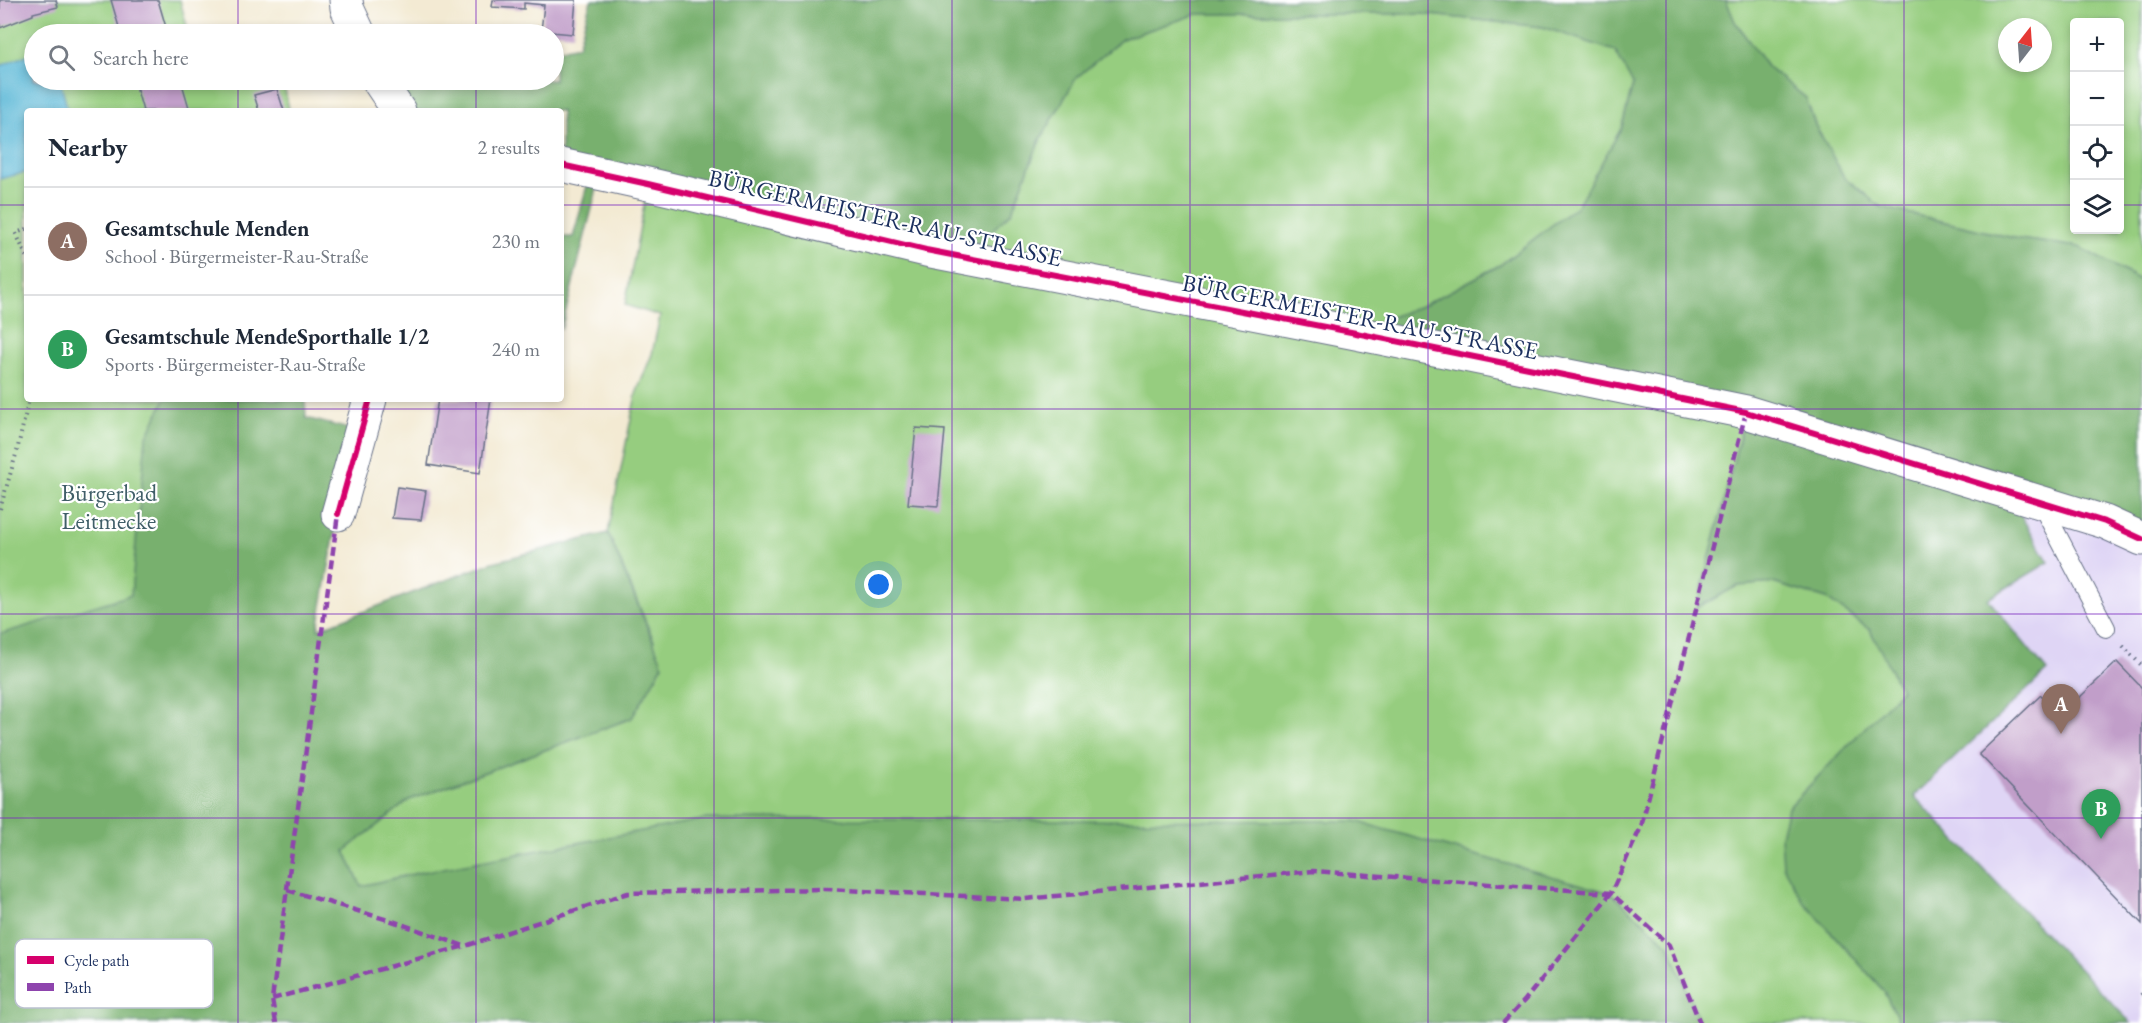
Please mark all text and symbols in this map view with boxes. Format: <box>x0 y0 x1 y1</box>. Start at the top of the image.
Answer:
north arrow <box>1998 18 2052 72</box>
map controls <box>2070 18 2124 234</box>
button: + <box>2070 18 2124 72</box>
search box <box>24 24 564 90</box>
icon: search <box>45 41 78 74</box>
text: Search here <box>93 43 188 72</box>
button: − <box>2070 72 2124 126</box>
button: locate <box>2070 126 2124 180</box>
text: Nearby <box>48 130 128 164</box>
text: 2 results <box>477 134 540 160</box>
street label: BÜRGERMEISTER-RAU-STRASSE <box>705 162 1065 273</box>
button: layers <box>2070 180 2124 234</box>
text: Gesamtschule Menden <box>105 214 309 243</box>
text: A <box>60 228 75 254</box>
text: 230 m <box>492 228 540 254</box>
text: School · Bürgermeister-Rau-Straße <box>105 243 369 269</box>
street label: BÜRGERMEISTER-RAU-STRASSE <box>1180 267 1541 366</box>
text: Gesamtschule MendeSporthalle 1/2 <box>105 322 429 351</box>
text: B <box>61 336 74 362</box>
text: 240 m <box>492 336 540 362</box>
text: Sports · Bürgermeister-Rau-Straße <box>105 351 365 377</box>
park label: Bürgerbad Leitmecke <box>61 477 158 536</box>
your location <box>864 570 893 599</box>
pin: A <box>2042 684 2080 734</box>
pin: B <box>2082 790 2120 839</box>
legend <box>15 939 213 1008</box>
text: Cycle path <box>64 950 129 971</box>
text: Path <box>64 977 92 998</box>

